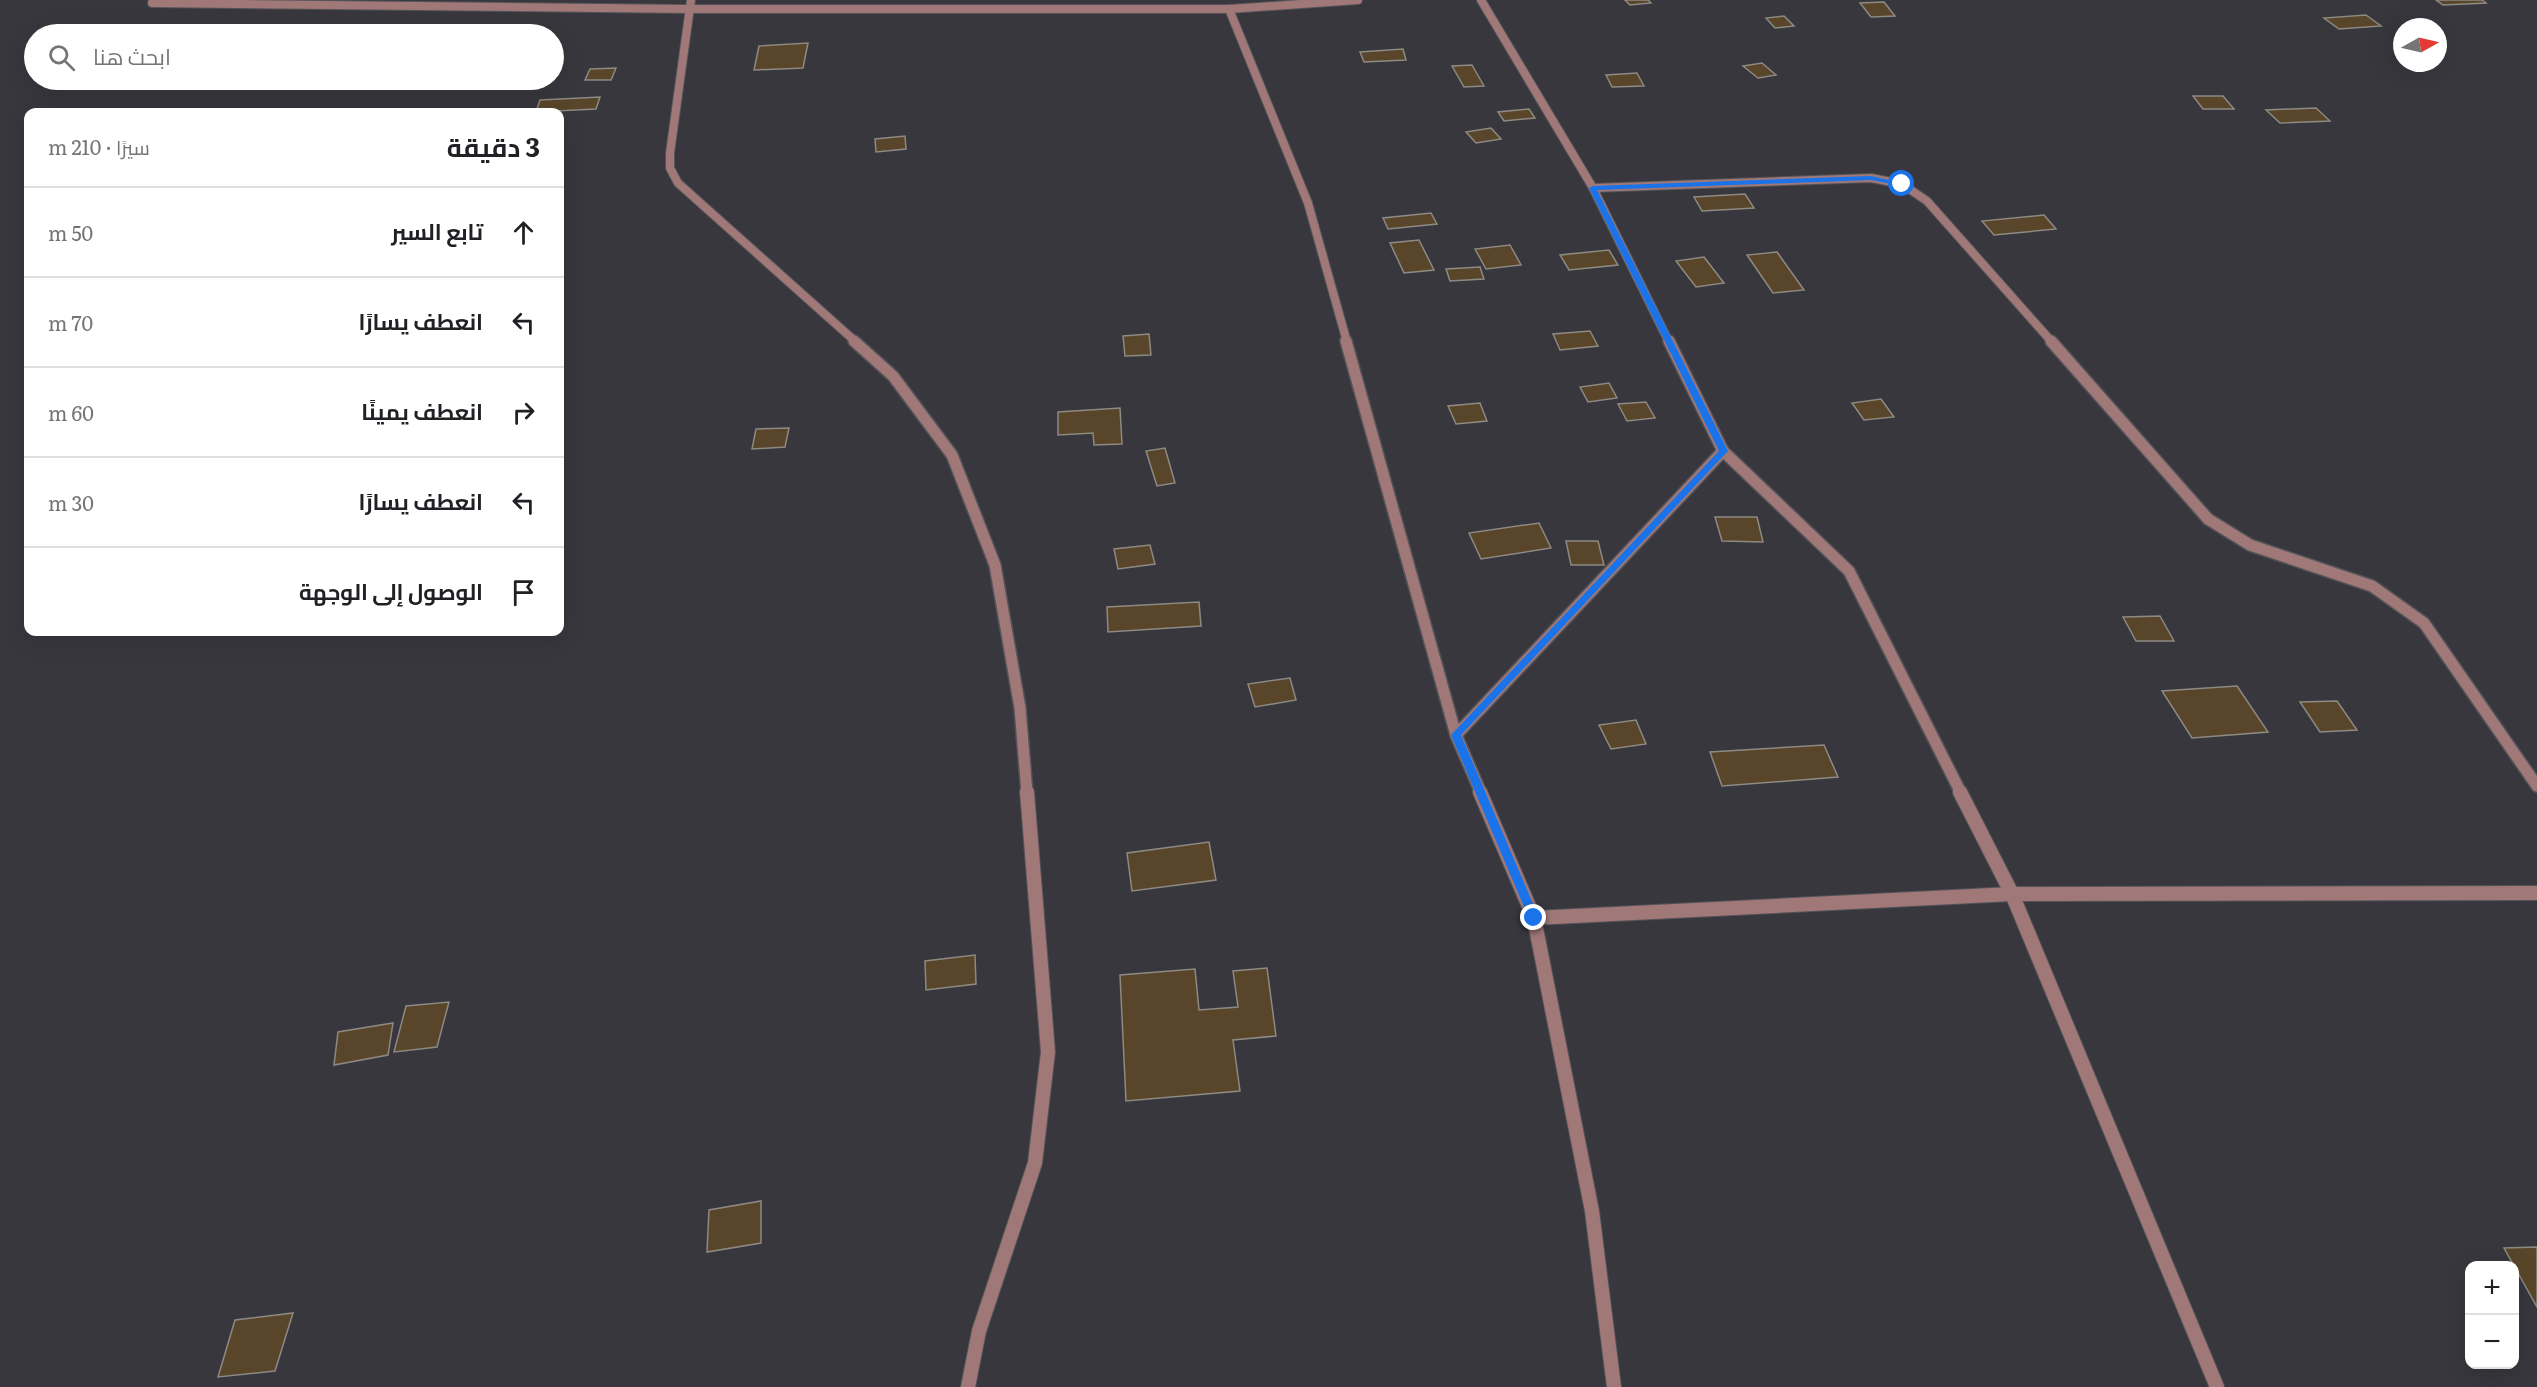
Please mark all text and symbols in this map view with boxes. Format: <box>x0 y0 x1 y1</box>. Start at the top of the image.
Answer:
north arrow <box>2393 18 2447 72</box>
search box <box>24 24 564 90</box>
text: ابحث هنا <box>93 39 171 72</box>
icon: search <box>45 41 78 74</box>
text: 3 دقيقة <box>447 126 540 165</box>
text: سيرًا · 210 m <box>48 131 150 161</box>
route start <box>1888 170 1914 196</box>
text: تابع السير <box>391 214 483 247</box>
icon: ahead <box>507 216 540 249</box>
text: 50 m <box>48 217 93 247</box>
text: انعطف يسارًا <box>359 304 483 337</box>
icon: left <box>507 306 540 339</box>
text: 70 m <box>48 307 93 337</box>
text: انعطف يمينًا <box>361 394 483 427</box>
icon: right <box>507 396 540 429</box>
text: 60 m <box>48 397 94 427</box>
text: انعطف يسارًا <box>359 484 483 517</box>
icon: left <box>507 486 540 519</box>
text: 30 m <box>48 487 94 517</box>
text: الوصول إلى الوجهة <box>299 574 483 607</box>
icon: arrive <box>507 576 540 609</box>
route end <box>1520 904 1546 930</box>
map controls <box>2465 1261 2519 1369</box>
button: + <box>2465 1261 2519 1315</box>
button: − <box>2465 1315 2519 1369</box>

